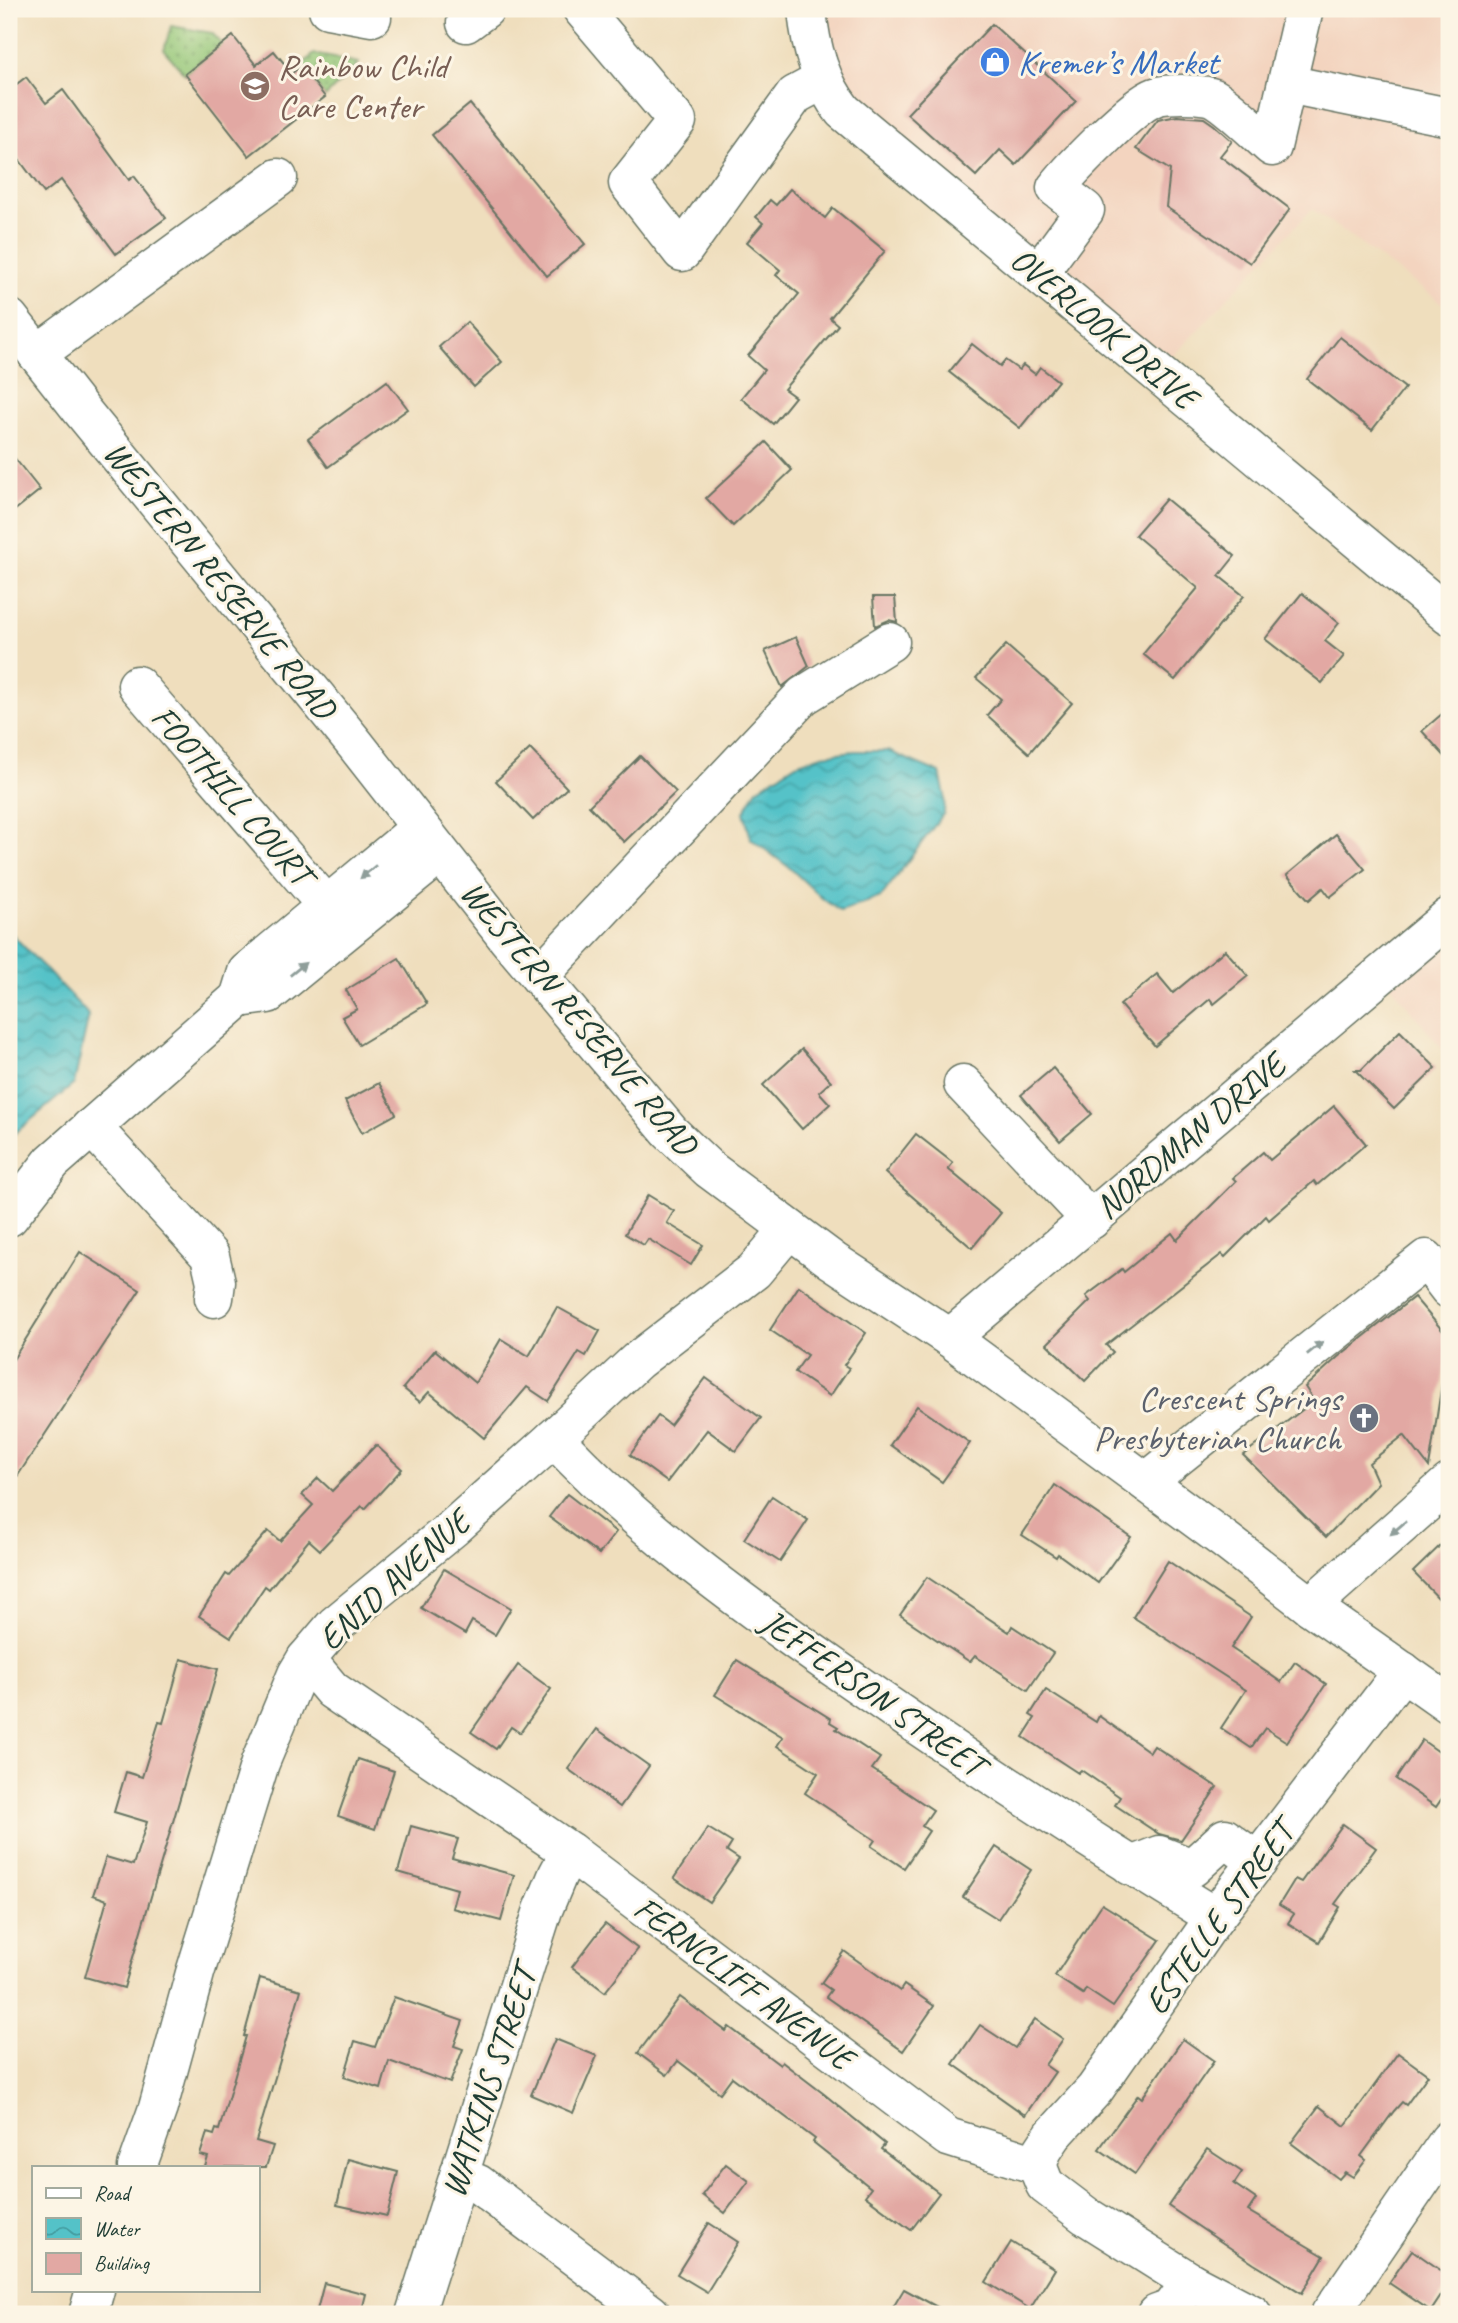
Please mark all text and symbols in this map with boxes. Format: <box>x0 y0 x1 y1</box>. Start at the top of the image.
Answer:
place label: Kremer’s Market <box>1018 40 1222 85</box>
place label: Rainbow Child Care Center <box>278 44 452 129</box>
shop icon: Kremer’s Market <box>978 45 1012 79</box>
school or university icon: Rainbow Child Care Center <box>238 69 272 103</box>
street label: OVERLOOK DRIVE <box>1001 237 1211 423</box>
street label: WESTERN RESERVE ROAD <box>94 431 348 731</box>
street label: FOOTHILL COURT <box>142 696 328 901</box>
one-way arrow <box>359 864 376 879</box>
street label: WESTERN RESERVE ROAD <box>451 871 709 1167</box>
one-way arrow <box>289 962 307 977</box>
street label: NORDMAN DRIVE <box>1086 1040 1298 1229</box>
one-way arrow <box>1306 1341 1323 1356</box>
place label: Crescent Springs Presbyterian Church <box>1094 1376 1344 1461</box>
church icon: Crescent Springs Presbyterian Church <box>1347 1401 1381 1435</box>
street label: ENID AVENUE <box>308 1497 483 1660</box>
one-way arrow <box>1390 1520 1407 1536</box>
street label: JEFFERSON STREET <box>750 1598 1000 1791</box>
street label: ESTELLE STREET <box>1134 1806 1309 2023</box>
street label: FERNCLIFF AVENUE <box>625 1886 867 2083</box>
street label: WATKINS STREET <box>431 1953 550 2203</box>
legend <box>32 2166 259 2292</box>
text: Road <box>94 2180 133 2206</box>
text: Water <box>94 2216 141 2242</box>
text: Building <box>94 2250 151 2276</box>

